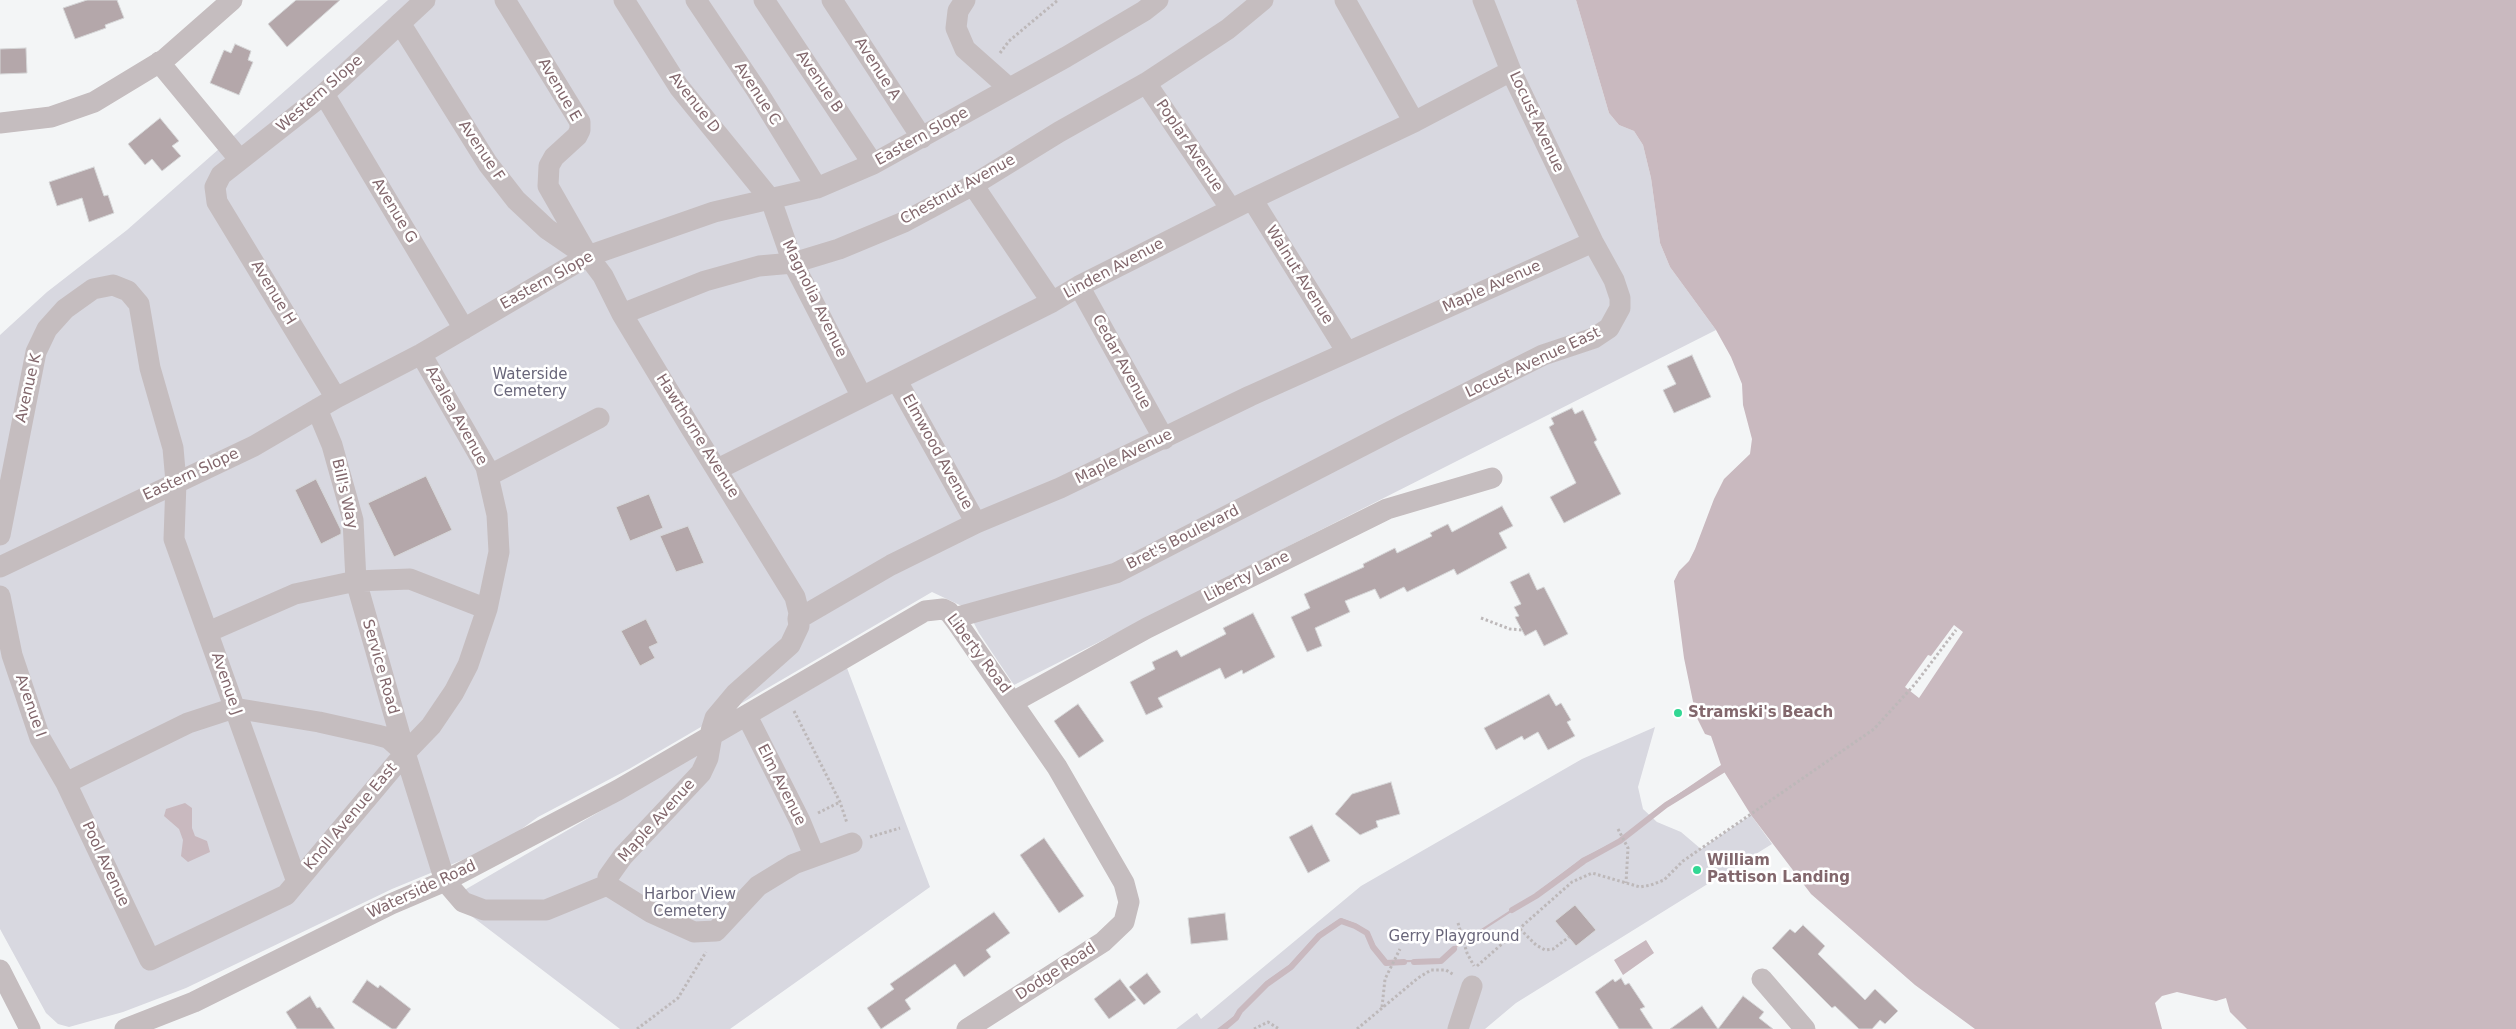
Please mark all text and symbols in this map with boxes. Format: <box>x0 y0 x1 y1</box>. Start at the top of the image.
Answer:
street label: Avenue A <box>850 34 904 104</box>
street label: Avenue B <box>792 48 846 116</box>
street label: Western Slope <box>273 52 367 136</box>
street label: Avenue E <box>534 55 584 125</box>
street label: Avenue C <box>730 59 784 129</box>
street label: Avenue D <box>665 69 723 137</box>
street label: Locust Avenue <box>1505 69 1567 175</box>
street label: Poplar Avenue <box>1152 97 1226 195</box>
street label: Eastern Slope <box>872 104 972 170</box>
street label: Avenue F <box>454 117 508 185</box>
street label: Chestnut Avenue <box>898 151 1018 229</box>
street label: Avenue G <box>368 175 420 247</box>
street label: Walnut Avenue <box>1262 222 1336 328</box>
street label: Linden Avenue <box>1061 235 1167 303</box>
street label: Magnolia Avenue <box>778 237 850 361</box>
street label: Eastern Slope <box>497 248 597 314</box>
street label: Maple Avenue <box>1440 257 1544 317</box>
street label: Avenue H <box>247 258 299 328</box>
street label: Cedar Avenue <box>1088 312 1154 412</box>
street label: Locust Avenue East <box>1463 324 1603 402</box>
street label: Avenue K <box>12 352 46 424</box>
street label: Azalea Avenue <box>421 363 491 469</box>
park label: Waterside Cemetery <box>492 366 568 401</box>
street label: Hawthorne Avenue <box>652 371 742 501</box>
street label: Elmwood Avenue <box>898 391 976 513</box>
street label: Maple Avenue <box>1073 426 1175 488</box>
street label: Eastern Slope <box>140 445 242 505</box>
street label: Bill's Way <box>327 457 361 531</box>
street label: Bret's Boulevard <box>1124 502 1242 574</box>
street label: Liberty Lane <box>1201 548 1293 606</box>
street label: Liberty Road <box>942 611 1014 697</box>
street label: Service Road <box>358 617 402 717</box>
street label: Avenue J <box>207 650 245 718</box>
street label: Avenue I <box>11 672 49 740</box>
place label: Stramski's Beach <box>1688 704 1833 722</box>
marker: Stramski's Beach <box>1672 707 1684 719</box>
street label: Elm Avenue <box>753 741 809 829</box>
street label: Knoll Avenue East <box>301 760 401 874</box>
street label: Maple Avenue <box>615 776 699 866</box>
street label: Pool Avenue <box>78 819 132 909</box>
place label: William Pattison Landing <box>1707 852 1850 887</box>
street label: Waterside Road <box>365 857 479 923</box>
marker: William Pattison Landing <box>1691 864 1703 876</box>
park label: Harbor View Cemetery <box>644 886 736 921</box>
park label: Gerry Playground <box>1389 928 1519 946</box>
street label: Dodge Road <box>1013 940 1099 1004</box>

